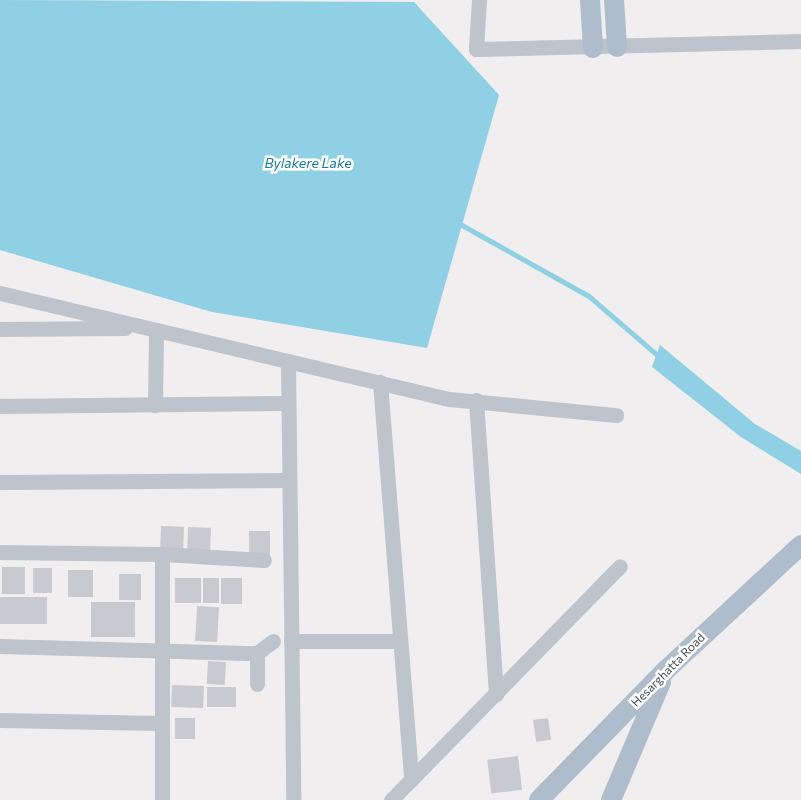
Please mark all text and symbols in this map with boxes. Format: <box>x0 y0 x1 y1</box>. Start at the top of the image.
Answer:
water label: Bylakere Lake <box>264 155 352 171</box>
street label: Hesarghatta Road <box>628 630 708 710</box>

